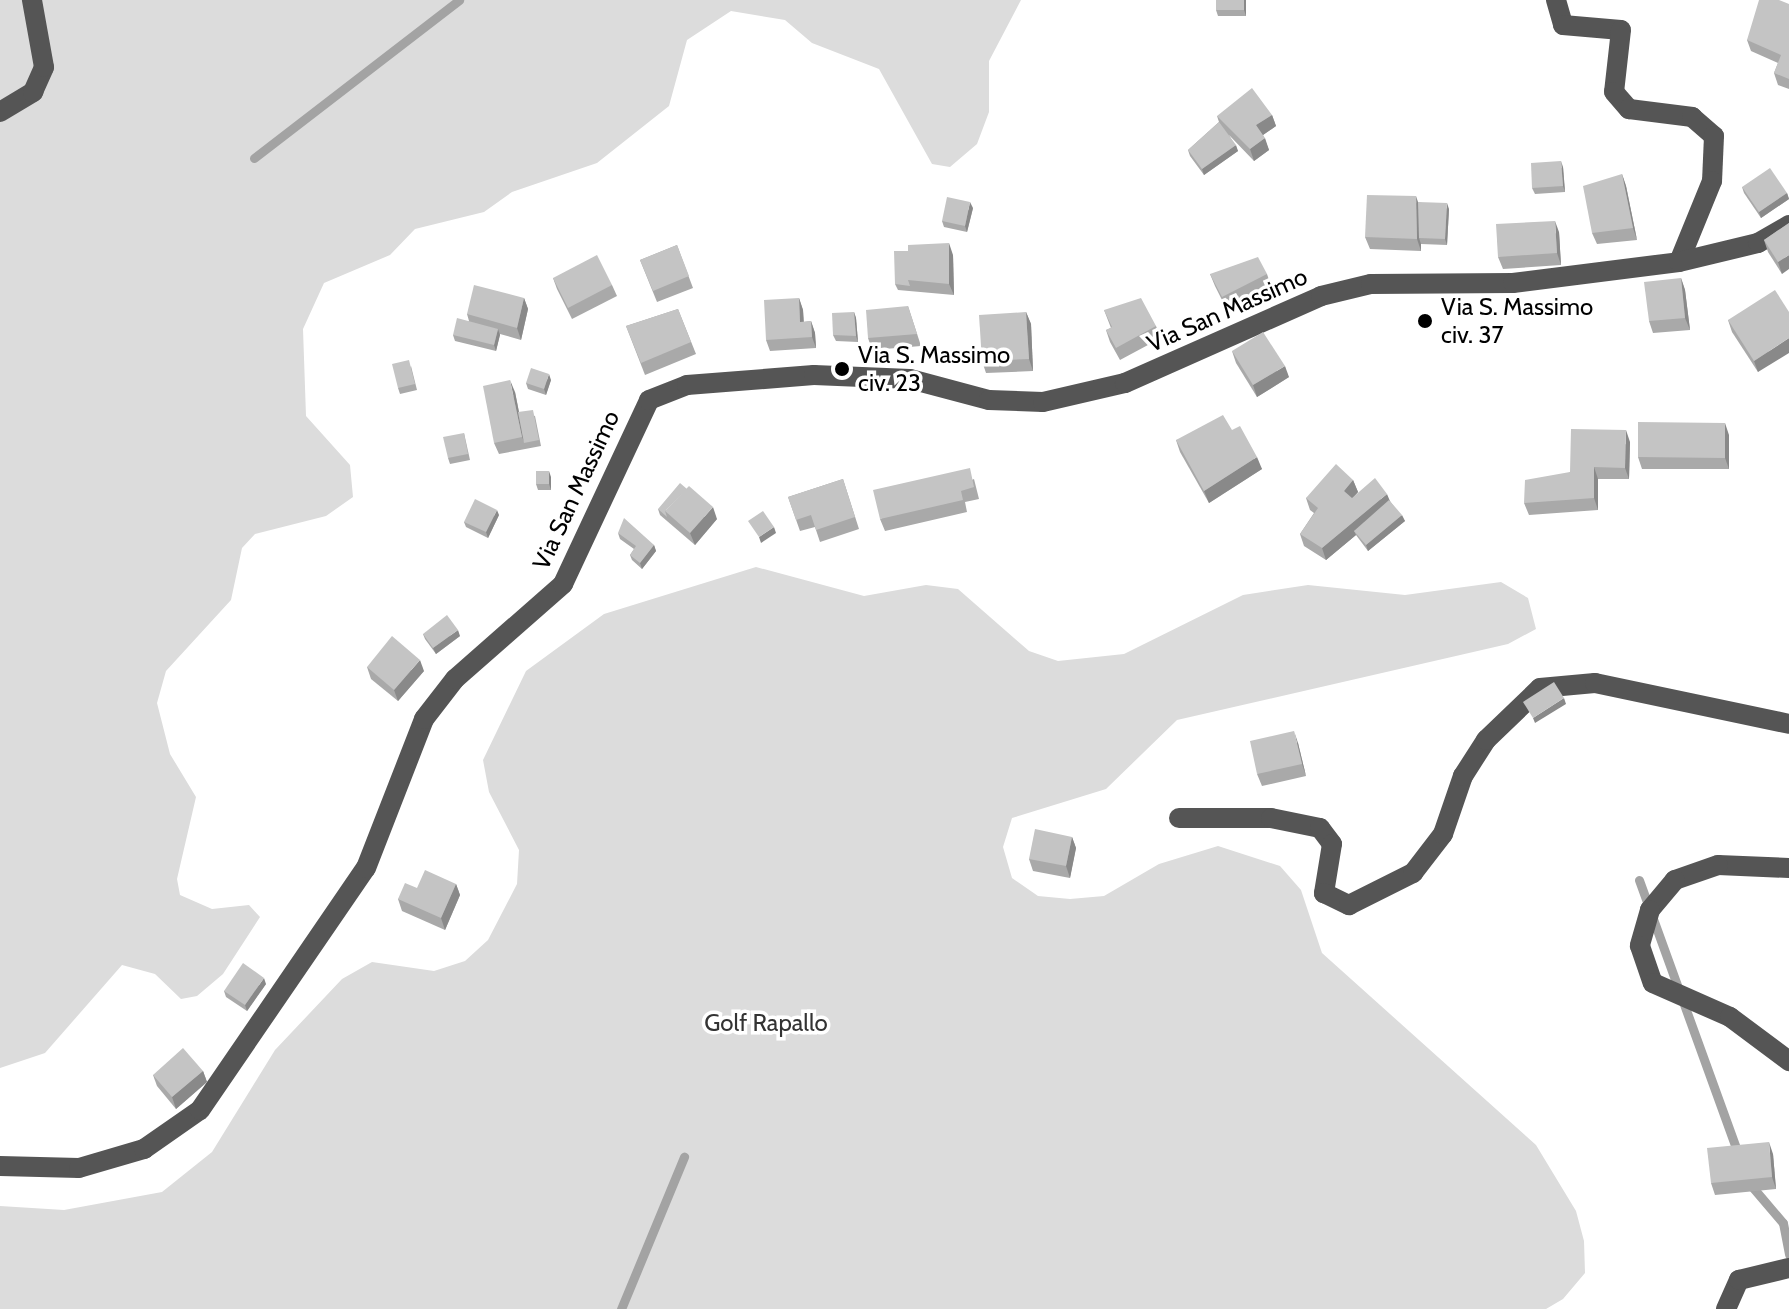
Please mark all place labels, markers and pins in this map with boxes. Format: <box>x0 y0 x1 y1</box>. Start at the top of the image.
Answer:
place label: Via S. Massimo civ. 37 <box>1441 293 1593 349</box>
marker: Via S. Massimo civ. 37 <box>1416 312 1434 330</box>
place label: Via S. Massimo civ. 23 <box>858 341 1010 397</box>
marker: Via S. Massimo civ. 23 <box>833 360 851 378</box>

